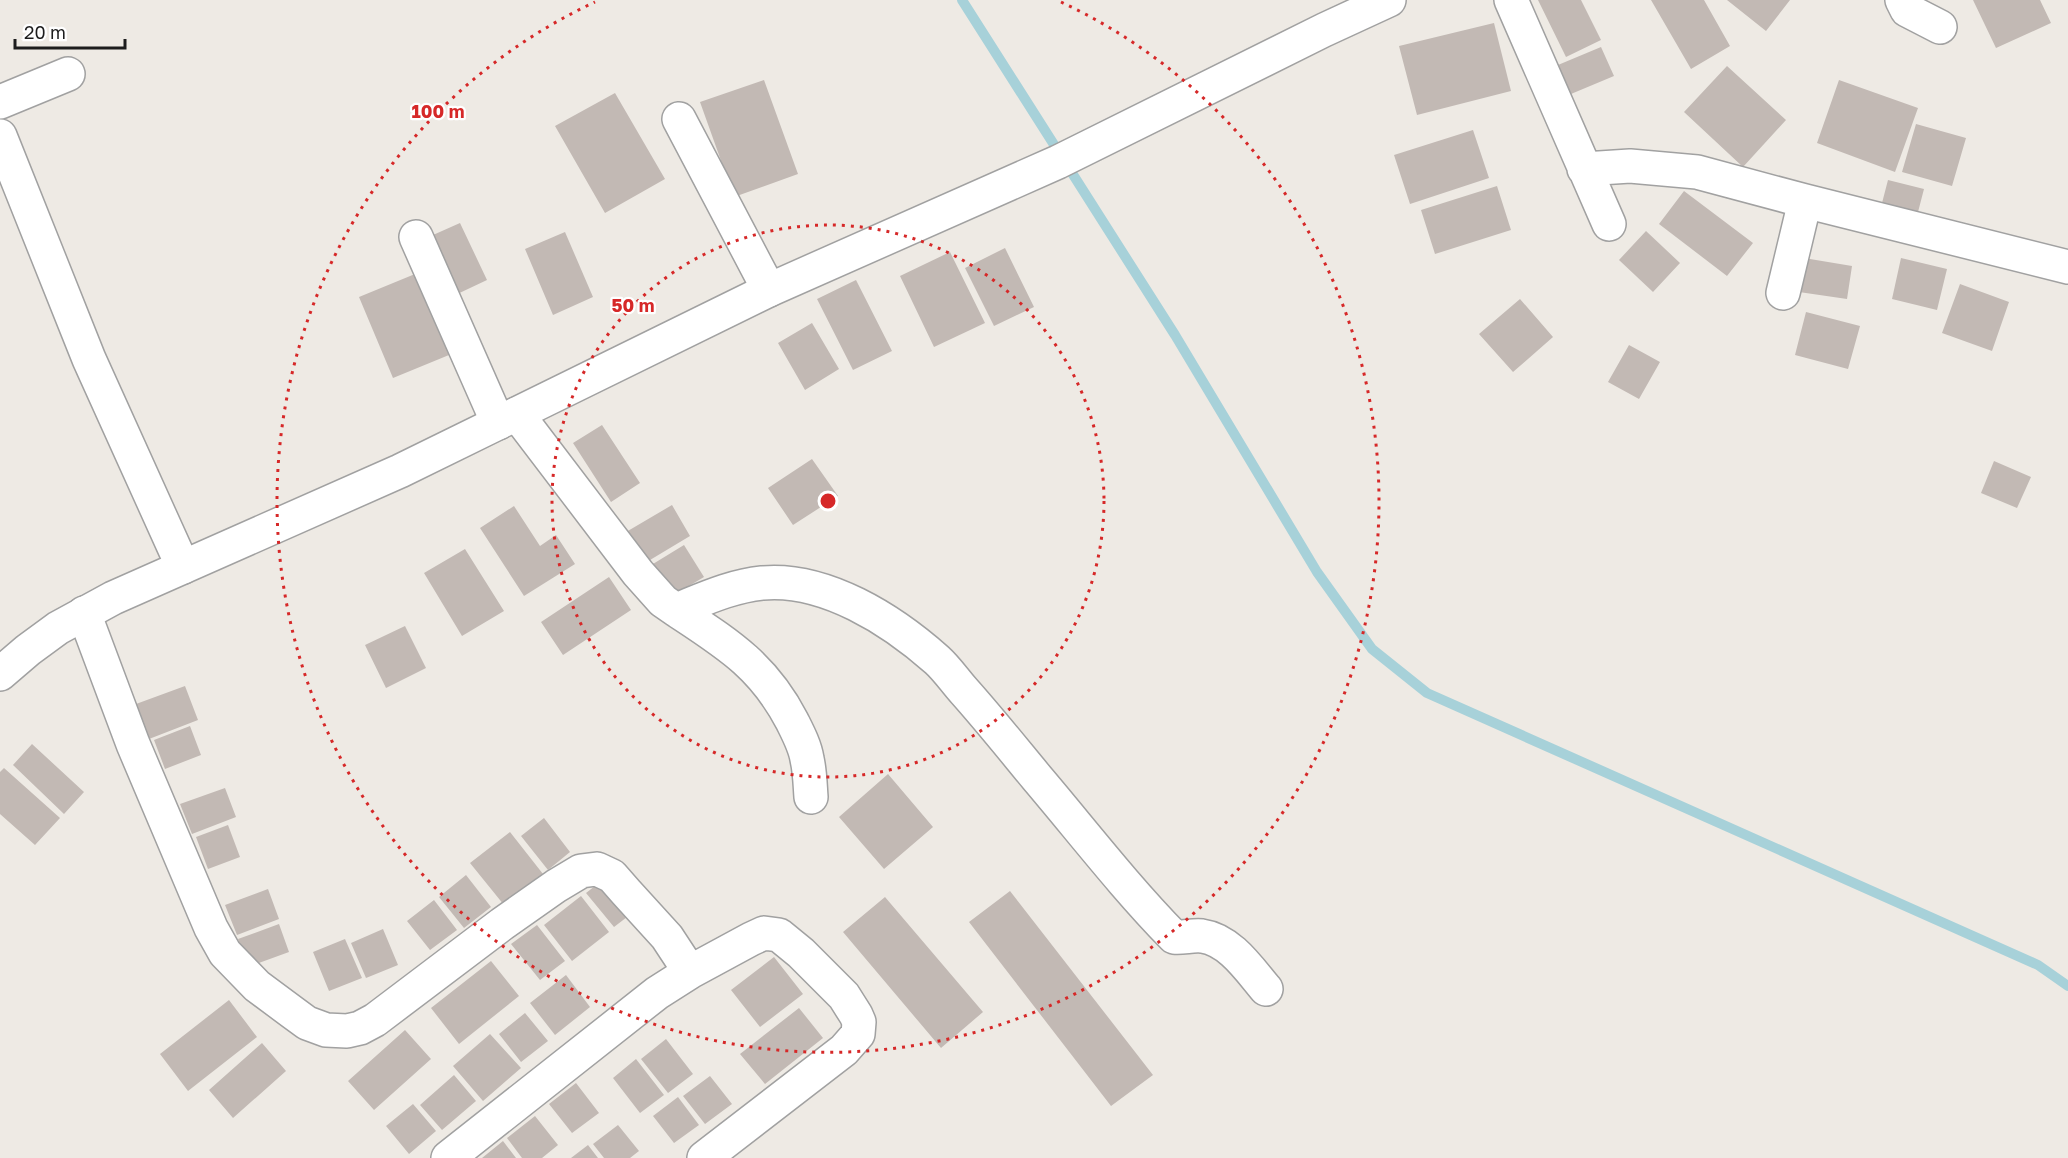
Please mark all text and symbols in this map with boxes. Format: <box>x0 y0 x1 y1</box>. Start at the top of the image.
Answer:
scale bar <box>15 12 124 50</box>
text: 20 m <box>24 21 66 43</box>
text: 100 m <box>412 100 464 122</box>
text: 50 m <box>612 294 654 316</box>
centre of rings <box>818 491 838 511</box>

